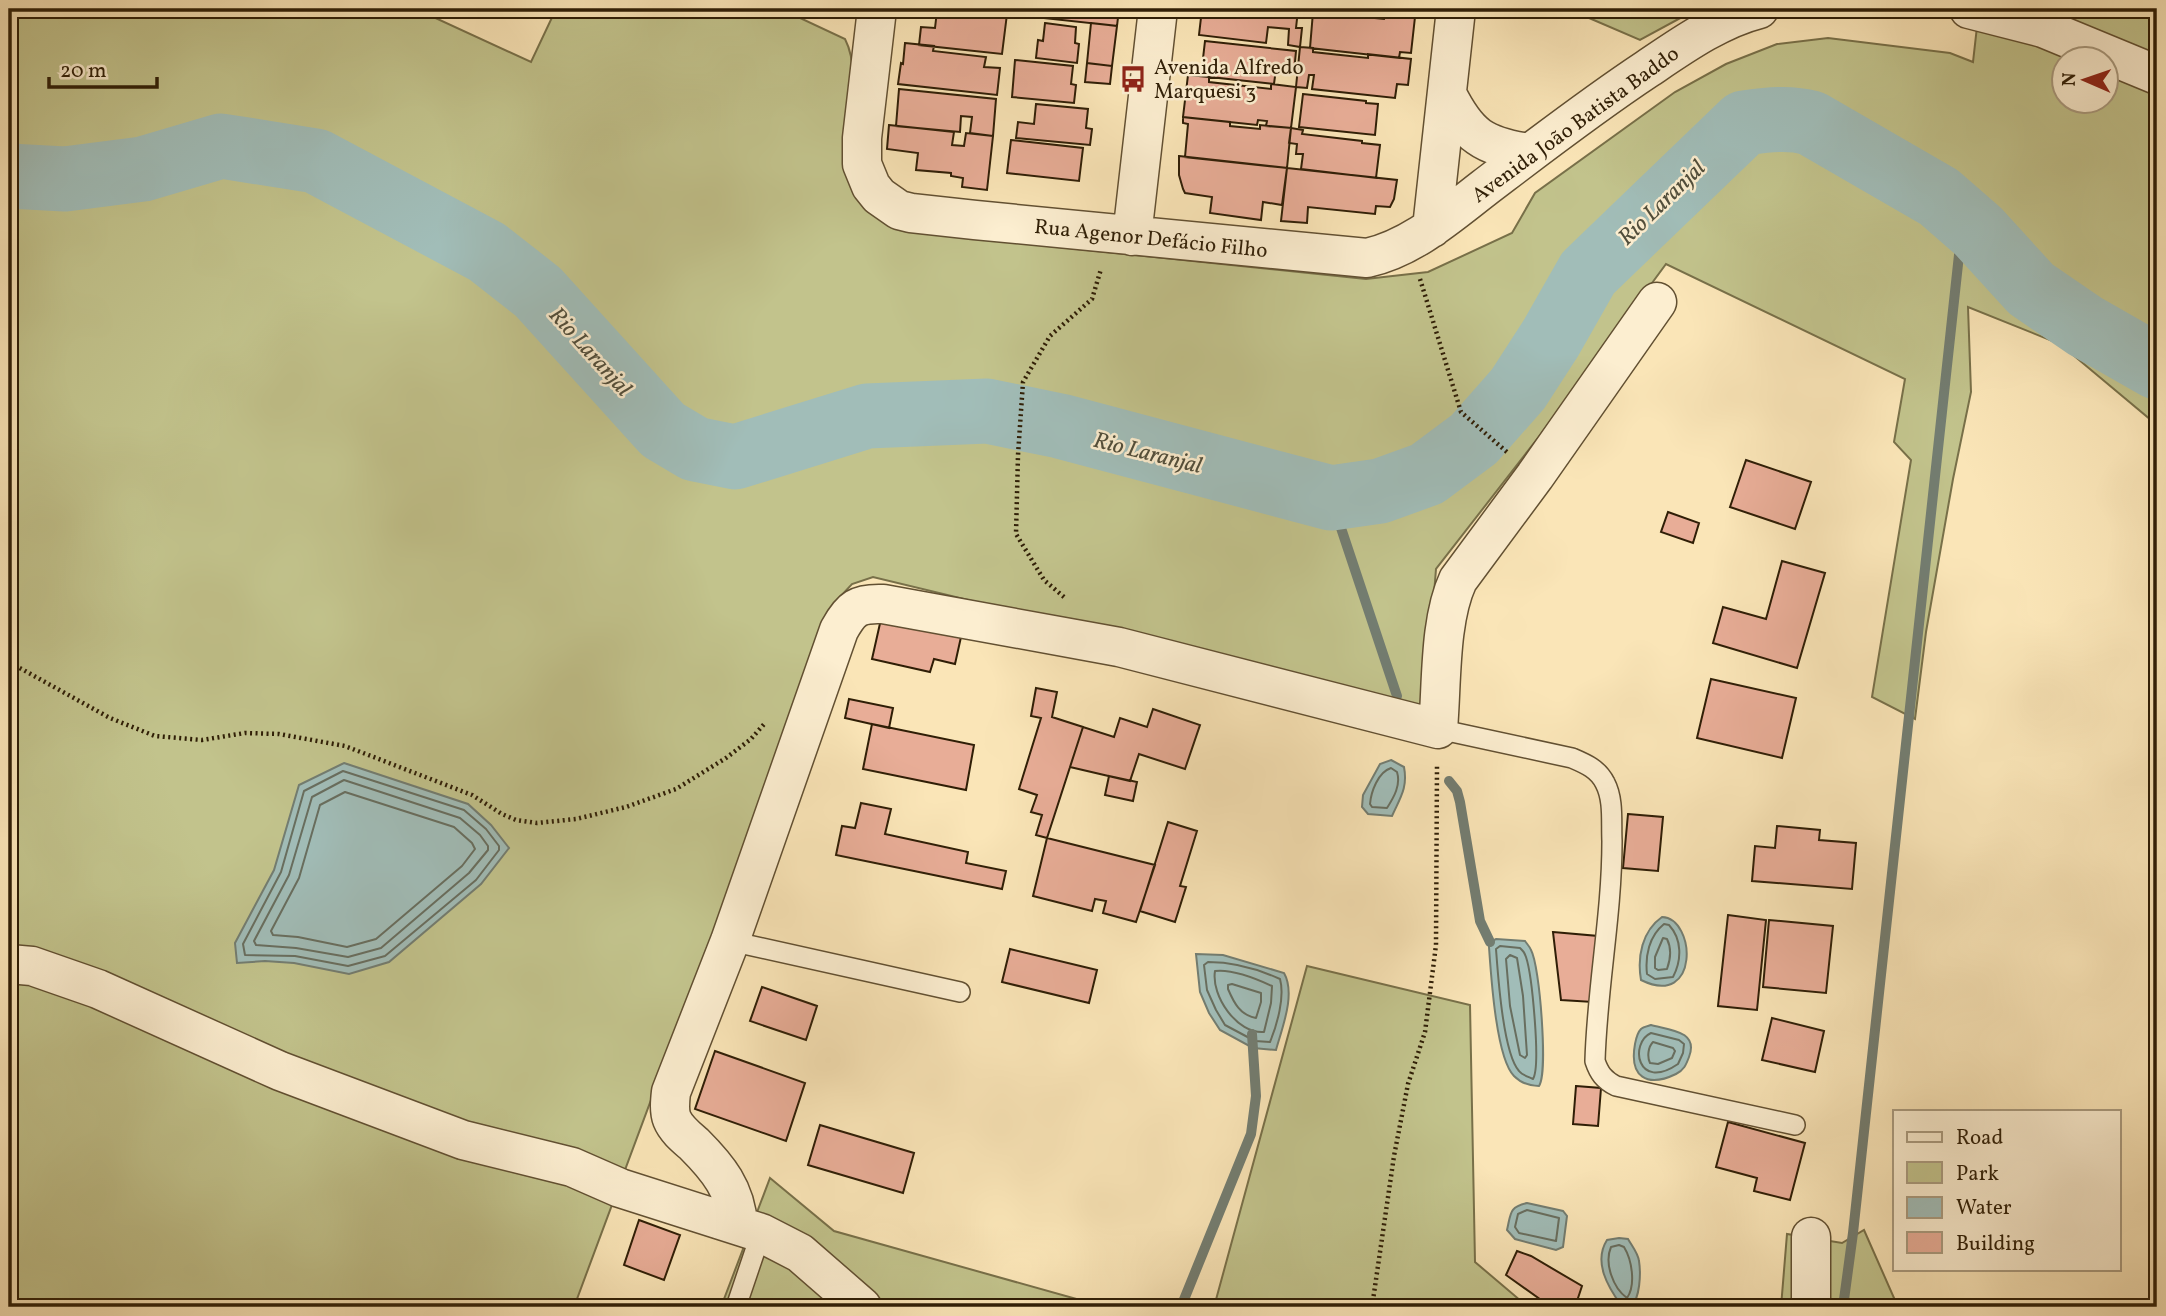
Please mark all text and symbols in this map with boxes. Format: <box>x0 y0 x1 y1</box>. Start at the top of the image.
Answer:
street label: Avenida João Batista Baddo <box>1466 40 1686 210</box>
scale bar <box>49 46 158 90</box>
north arrow <box>2050 46 2120 116</box>
place label: Avenida Alfredo Marquesi 3 <box>1154 54 1304 107</box>
text: 20 m <box>60 57 106 86</box>
bus stop icon: Avenida Alfredo Marquesi 3 <box>1118 64 1148 94</box>
text: N <box>2057 72 2083 87</box>
water label: Rio Laranjal <box>1611 153 1714 253</box>
street label: Rua Agenor Defácio Filho <box>1033 213 1269 266</box>
water label: Rio Laranjal <box>541 300 639 404</box>
water label: Rio Laranjal <box>1090 425 1205 483</box>
legend <box>1893 1110 2120 1270</box>
text: Road <box>1956 1124 2003 1153</box>
text: Park <box>1956 1160 1999 1189</box>
text: Water <box>1956 1194 2012 1223</box>
text: Building <box>1956 1230 2035 1259</box>

